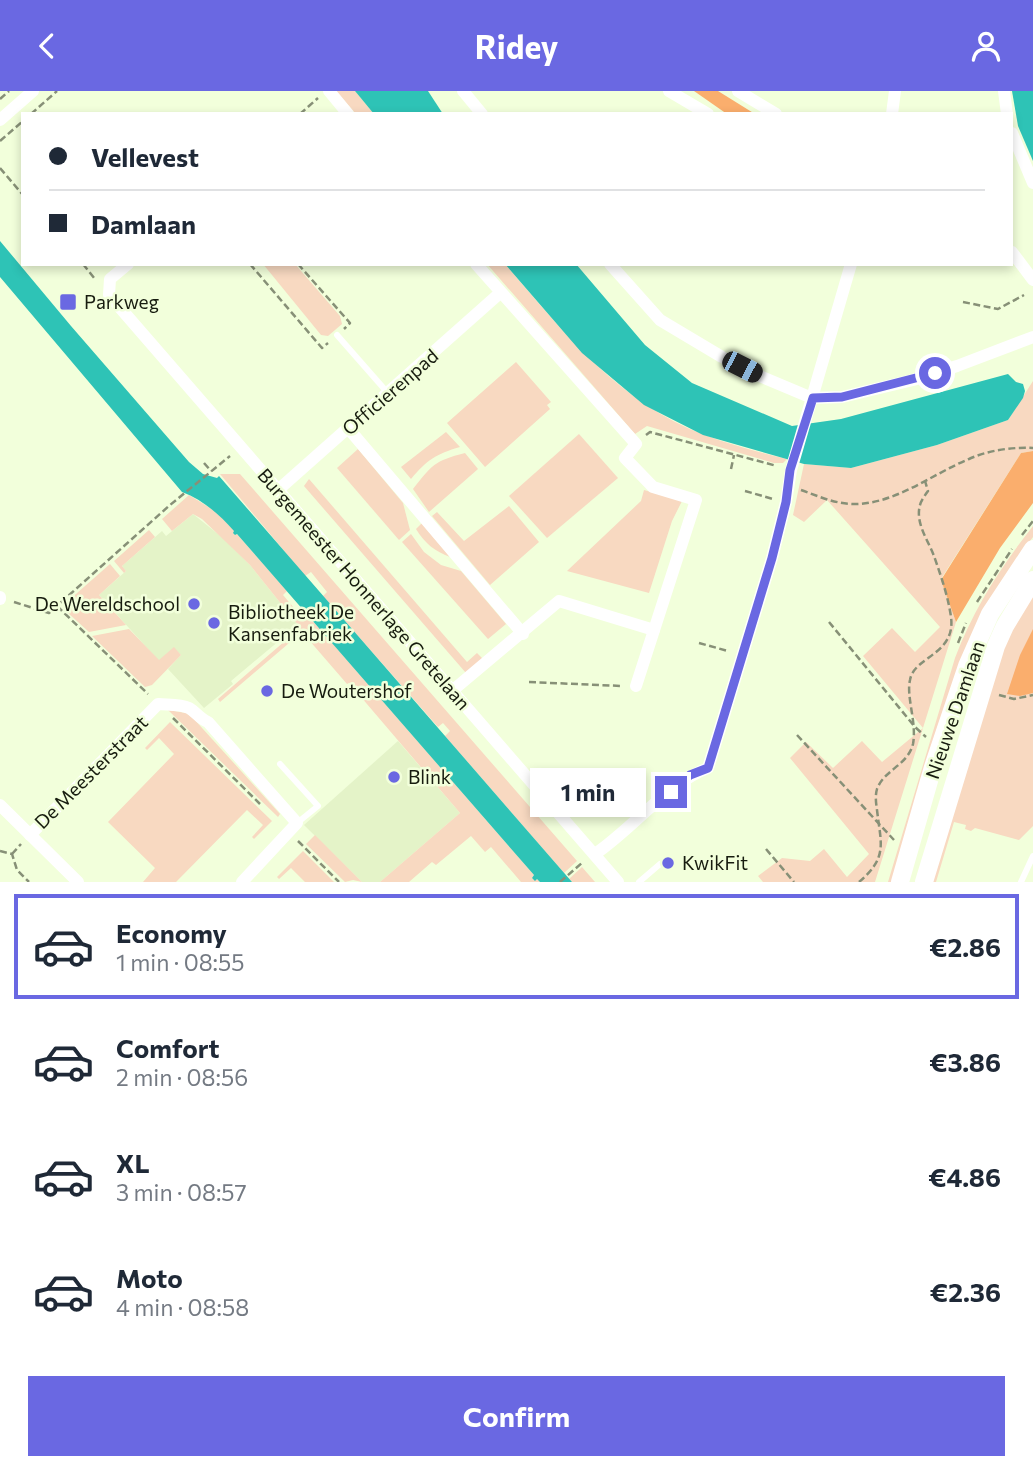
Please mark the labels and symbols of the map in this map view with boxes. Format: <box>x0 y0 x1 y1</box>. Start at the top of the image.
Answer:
place label: Parkweg <box>84 290 159 313</box>
marker: Parkweg <box>58 292 78 312</box>
street label: Officierenpad <box>337 344 442 440</box>
car <box>719 348 766 386</box>
route start <box>919 357 951 389</box>
street label: Burgemeester Honnerlage Gretelaan <box>253 463 476 714</box>
place label: De Wereldschool <box>35 592 180 615</box>
marker: De Wereldschool <box>186 596 202 612</box>
place label: Bibliotheek De Kansenfabriek <box>228 600 354 645</box>
marker: Bibliotheek De Kansenfabriek <box>206 615 222 631</box>
street label: Nieuwe Damlaan <box>920 638 989 782</box>
place label: De Woutershof <box>281 679 412 702</box>
marker: De Woutershof <box>259 683 275 699</box>
street label: De Meesterstraat <box>29 710 152 833</box>
place label: Blink <box>408 765 451 788</box>
callout: 1 min <box>531 767 646 817</box>
marker: Blink <box>386 769 402 785</box>
route end <box>655 776 687 808</box>
place label: KwikFit <box>682 851 748 874</box>
marker: KwikFit <box>660 855 676 871</box>

